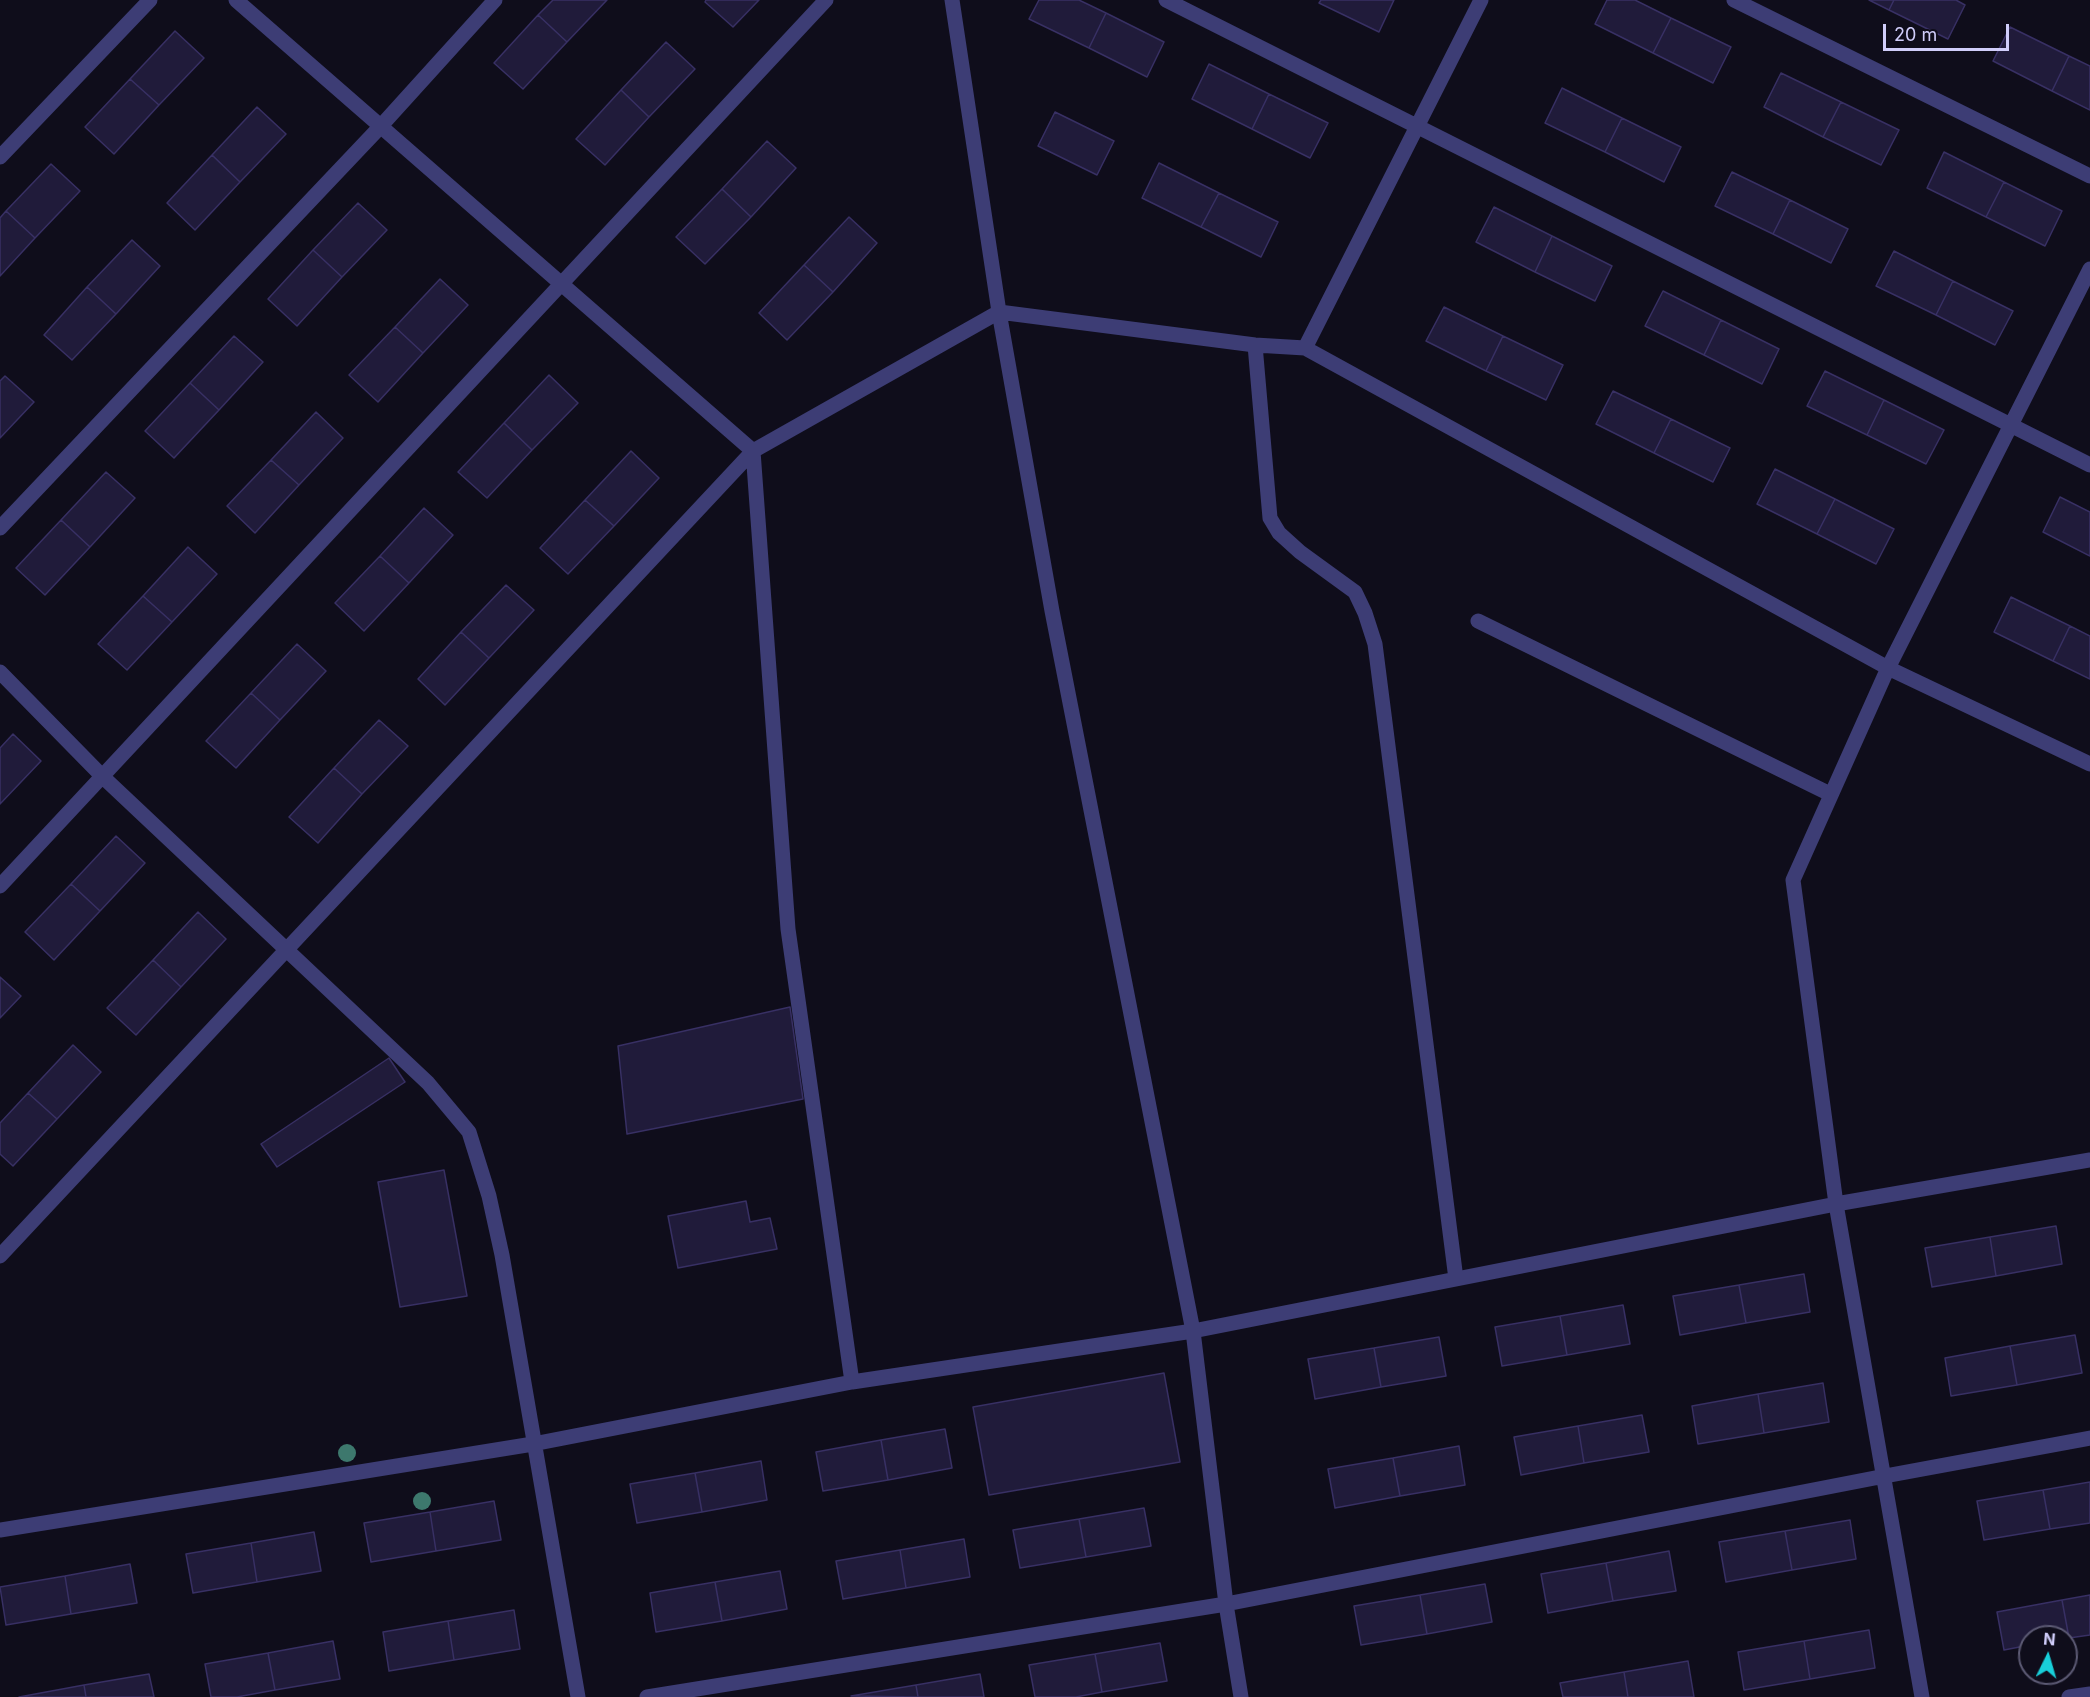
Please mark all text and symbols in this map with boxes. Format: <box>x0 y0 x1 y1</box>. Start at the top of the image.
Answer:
scale bar <box>1886 12 2012 50</box>
text: 20 m <box>1894 24 1937 45</box>
north arrow <box>2018 1625 2078 1685</box>
text: N <box>2042 1629 2056 1650</box>

